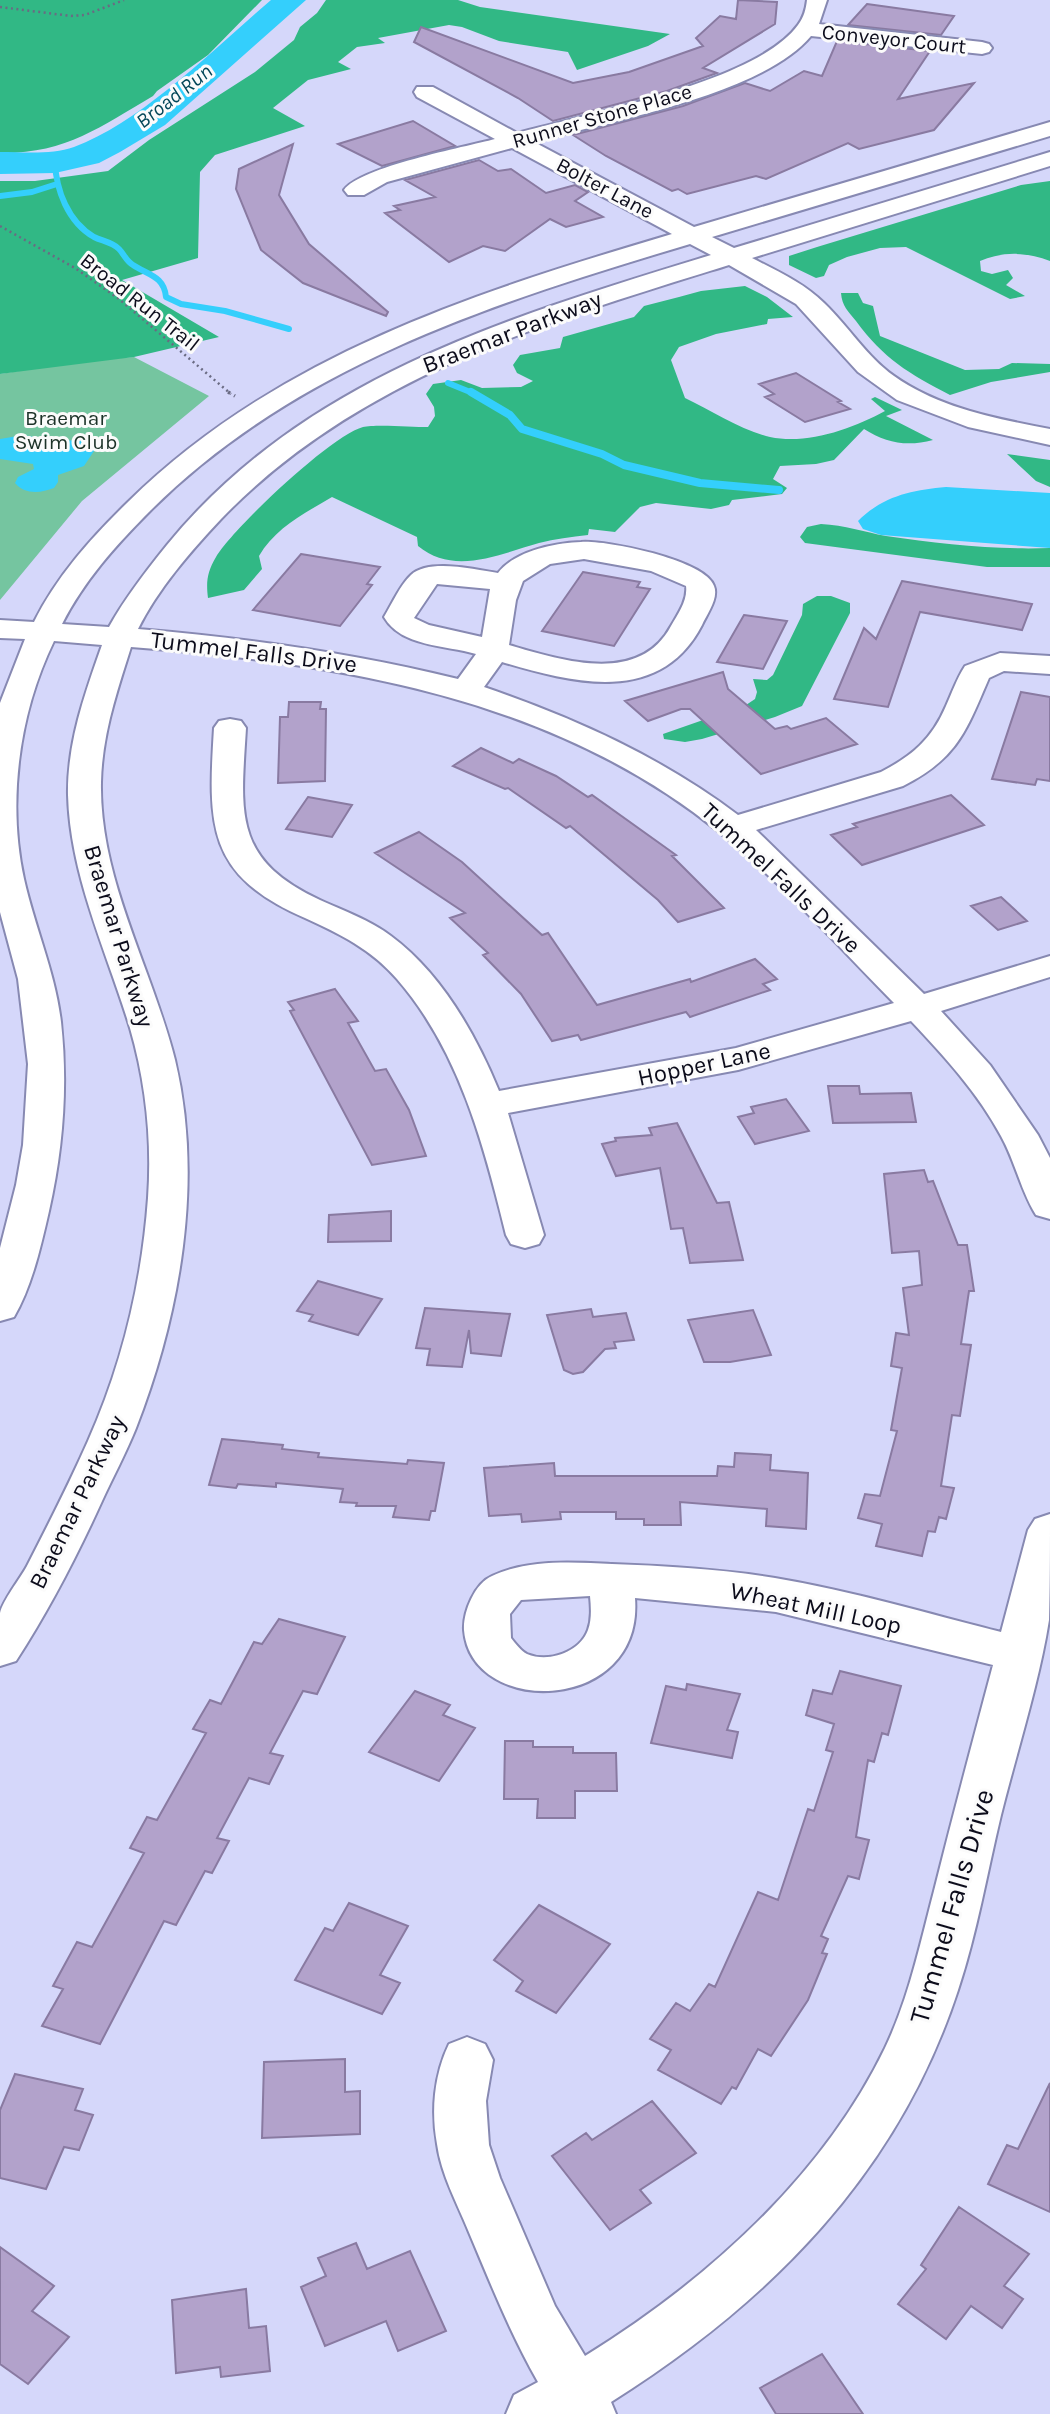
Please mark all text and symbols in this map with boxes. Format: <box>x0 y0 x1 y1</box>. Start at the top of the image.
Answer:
street label: Conveyor Court <box>821 20 967 59</box>
water label: Broad Run <box>131 59 217 133</box>
street label: Runner Stone Place <box>510 79 694 153</box>
street label: Bolter Lane <box>552 152 658 224</box>
street label: Broad Run Trail <box>76 248 204 356</box>
street label: Braemar Parkway <box>418 285 606 379</box>
park label: Braemar Swim Club <box>15 406 117 454</box>
street label: Tummel Falls Drive <box>149 625 359 679</box>
street label: Tummel Falls Drive <box>696 797 866 959</box>
street label: Braemar Parkway <box>78 841 160 1031</box>
street label: Hopper Lane <box>635 1036 773 1092</box>
street label: Braemar Parkway <box>23 1411 131 1593</box>
street label: Wheat Mill Loop <box>728 1576 904 1640</box>
street label: Tummel Falls Drive <box>902 1785 1001 2027</box>

